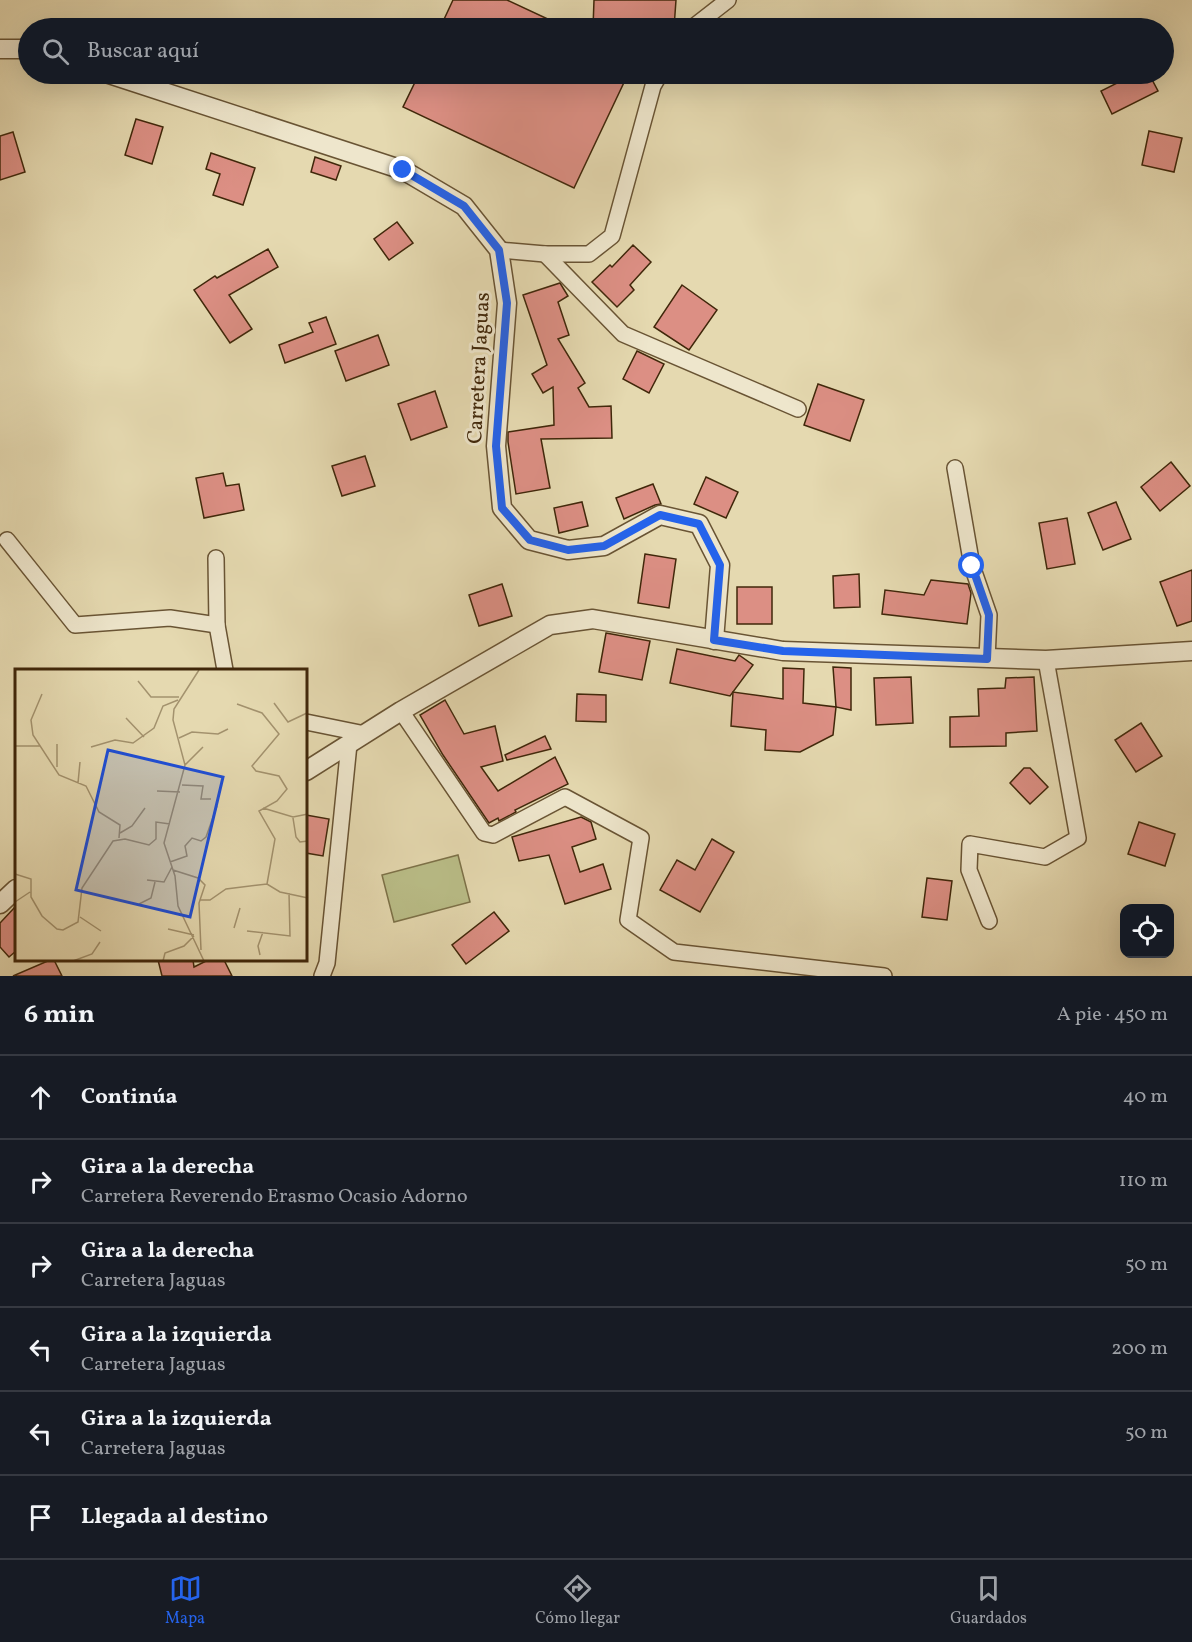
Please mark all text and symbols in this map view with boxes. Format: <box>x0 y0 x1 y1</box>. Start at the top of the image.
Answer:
search box <box>18 18 1174 84</box>
icon: search <box>39 35 72 68</box>
text: Buscar aquí <box>87 36 199 67</box>
route end <box>389 156 415 182</box>
street label: Carretera Jaguas <box>461 292 498 445</box>
route start <box>958 552 984 578</box>
inset map <box>15 669 308 961</box>
map controls <box>1120 904 1174 958</box>
button: locate <box>1120 904 1174 958</box>
text: 6 min <box>24 997 95 1033</box>
text: A pie · 450 m <box>1057 1001 1168 1029</box>
icon: ahead <box>24 1081 57 1114</box>
text: Continúa <box>81 1082 178 1113</box>
text: 40 m <box>1123 1083 1168 1111</box>
text: Gira a la derecha <box>81 1152 254 1183</box>
icon: right <box>24 1165 57 1198</box>
text: 110 m <box>1119 1167 1168 1195</box>
text: Carretera Reverendo Erasmo Ocasio Adorno <box>81 1183 468 1211</box>
text: Gira a la derecha <box>81 1236 254 1267</box>
icon: right <box>24 1249 57 1282</box>
text: 50 m <box>1125 1251 1168 1279</box>
text: Carretera Jaguas <box>81 1267 225 1295</box>
text: Gira a la izquierda <box>81 1320 272 1351</box>
icon: left <box>24 1333 57 1366</box>
text: 200 m <box>1111 1335 1168 1363</box>
text: Carretera Jaguas <box>81 1351 225 1379</box>
text: Gira a la izquierda <box>81 1404 272 1435</box>
icon: left <box>24 1417 57 1450</box>
text: 50 m <box>1125 1419 1168 1447</box>
text: Carretera Jaguas <box>81 1435 225 1463</box>
icon: arrive <box>24 1501 57 1534</box>
text: Llegada al destino <box>81 1502 268 1533</box>
tab: Mapa <box>165 1572 205 1630</box>
tab: Cómo llegar <box>535 1572 620 1630</box>
tab: Guardados <box>950 1572 1027 1630</box>

